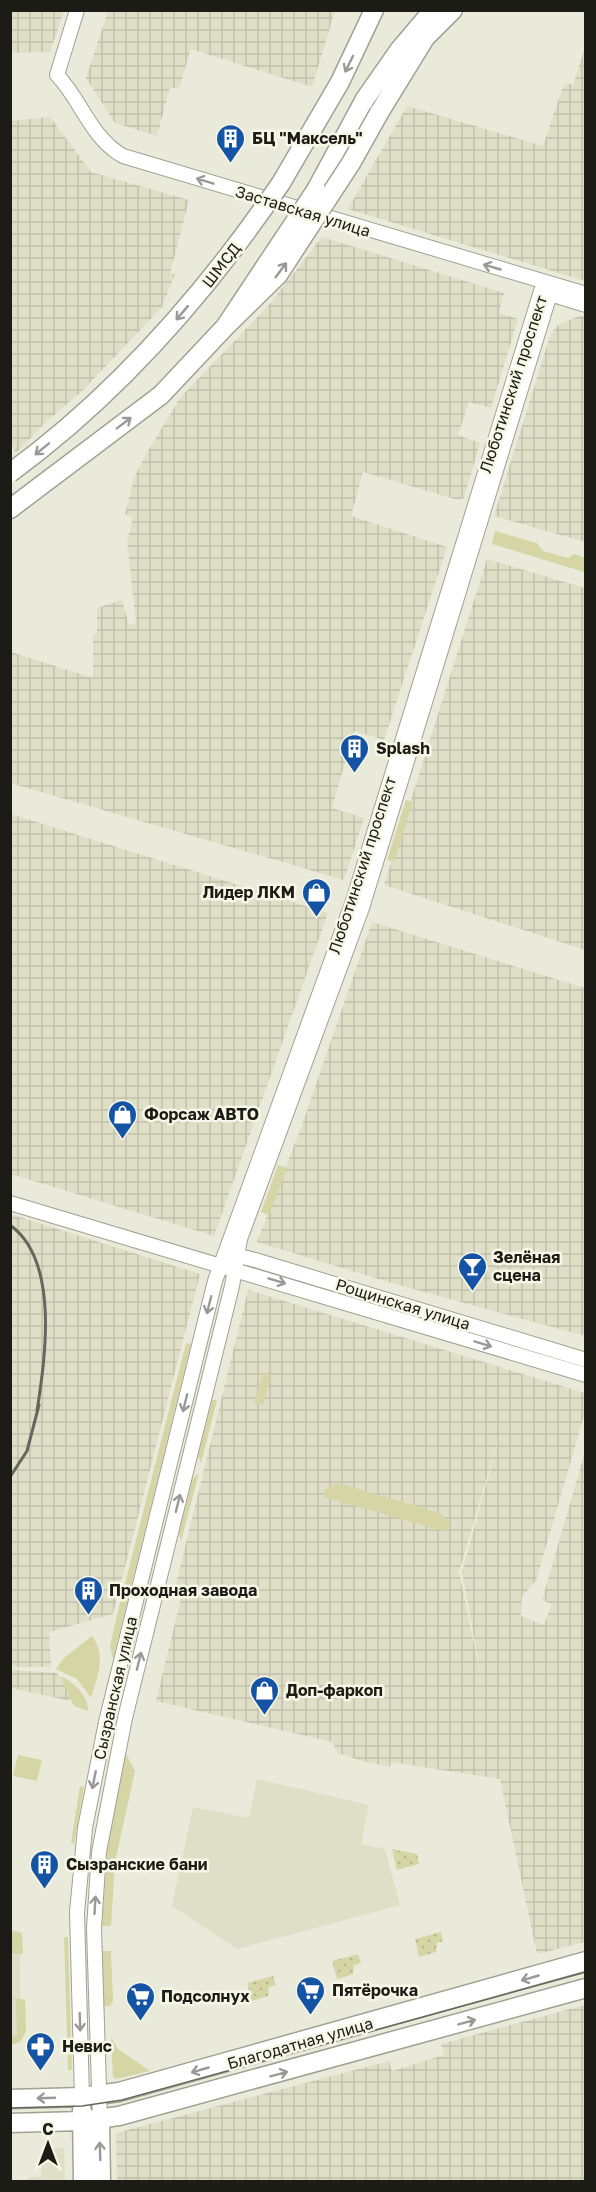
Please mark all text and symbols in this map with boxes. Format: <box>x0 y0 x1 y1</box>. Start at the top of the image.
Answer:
one-way arrow <box>343 54 354 72</box>
building icon: БЦ "Максель" <box>215 122 247 164</box>
place label: БЦ "Максель" <box>252 128 363 148</box>
one-way arrow <box>196 175 215 186</box>
street label: Заставская улица <box>233 181 373 241</box>
street label: ШМСД <box>197 238 245 291</box>
one-way arrow <box>483 261 502 272</box>
one-way arrow <box>275 263 287 279</box>
street label: Люботинский проспект <box>475 293 551 475</box>
one-way arrow <box>175 305 189 320</box>
one-way arrow <box>116 416 132 429</box>
one-way arrow <box>35 442 51 455</box>
building icon: Splash <box>339 732 371 774</box>
place label: Splash <box>376 738 430 758</box>
street label: Люботинский проспект <box>324 774 400 956</box>
shop icon: Лидер ЛКМ <box>300 876 332 918</box>
place label: Лидер ЛКМ <box>203 882 295 902</box>
shop icon: Форсаж АВТО <box>107 1098 139 1140</box>
place label: Форсаж АВТО <box>144 1104 259 1124</box>
place label: Зелёная сцена <box>493 1247 560 1285</box>
bar icon: Зелёная сцена <box>456 1250 488 1292</box>
street label: Рощинская улица <box>333 1274 473 1334</box>
one-way arrow <box>267 1276 286 1287</box>
one-way arrow <box>203 1296 215 1315</box>
one-way arrow <box>473 1339 492 1350</box>
one-way arrow <box>178 1394 190 1413</box>
one-way arrow <box>172 1494 184 1513</box>
building icon: Проходная завода <box>72 1574 104 1616</box>
place label: Проходная завода <box>109 1580 257 1600</box>
street label: Сызранская улица <box>89 1614 141 1762</box>
one-way arrow <box>133 1652 145 1671</box>
shop icon: Доп-фаркоп <box>249 1674 281 1716</box>
place label: Доп-фаркоп <box>286 1680 383 1700</box>
one-way arrow <box>89 1769 100 1789</box>
building icon: Сызранские бани <box>29 1848 61 1890</box>
place label: Сызранские бани <box>66 1854 207 1874</box>
one-way arrow <box>89 1895 100 1915</box>
one-way arrow <box>521 1973 540 1984</box>
supermarket icon: Пятёрочка <box>295 1974 327 2016</box>
supermarket icon: Подсолнух <box>124 1980 156 2022</box>
place label: Пятёрочка <box>332 1980 418 2000</box>
place label: Подсолнух <box>161 1986 250 2006</box>
one-way arrow <box>75 2011 86 2031</box>
street label: Благодатная улица <box>225 2013 375 2073</box>
one-way arrow <box>457 2016 476 2027</box>
pharmacy icon: Невис <box>25 2030 57 2072</box>
place label: Невис <box>62 2036 112 2056</box>
one-way arrow <box>191 2065 210 2077</box>
one-way arrow <box>269 2068 288 2079</box>
one-way arrow <box>37 2092 57 2103</box>
north arrow <box>18 2114 78 2174</box>
text: С <box>42 2119 54 2139</box>
one-way arrow <box>94 2141 106 2161</box>

